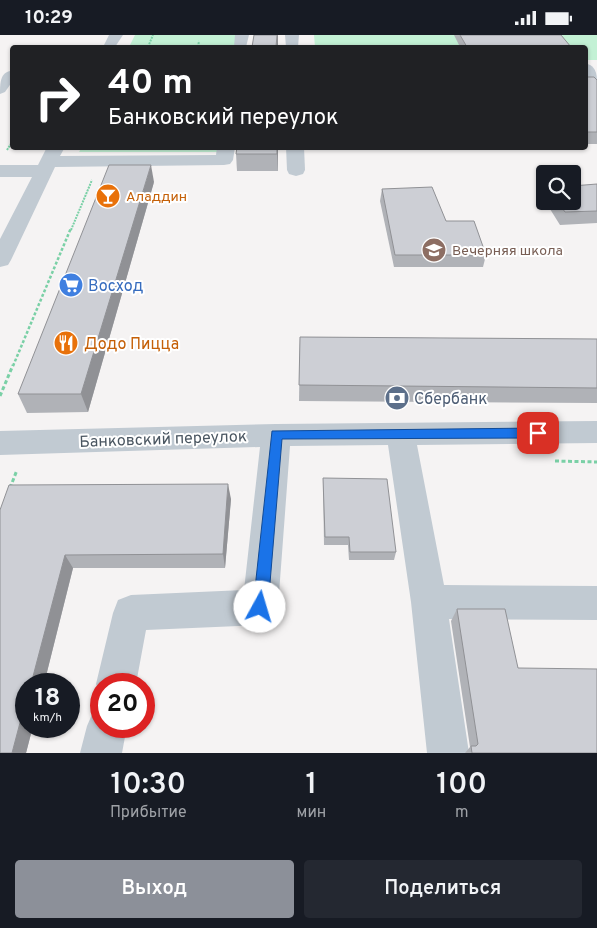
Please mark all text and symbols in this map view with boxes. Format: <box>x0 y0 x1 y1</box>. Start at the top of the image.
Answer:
text: 10:29 <box>25 6 73 30</box>
text: 40 m <box>108 62 193 106</box>
icon: right <box>25 65 90 130</box>
text: Банковский переулок <box>108 105 339 132</box>
map controls <box>536 165 581 210</box>
button: search <box>536 165 581 210</box>
bar icon: Аладдин <box>95 183 121 209</box>
place label: Аладдин <box>126 189 187 206</box>
school or university icon: Вечерняя школа <box>421 237 447 263</box>
place label: Вечерняя школа <box>452 243 563 260</box>
supermarket icon: Восход <box>58 272 84 298</box>
place label: Восход <box>88 277 143 297</box>
restaurant icon: Додо Пицца <box>53 330 79 356</box>
place label: Додо Пицца <box>84 335 179 355</box>
bank icon: Сбербанк <box>384 385 410 411</box>
place label: Сбербанк <box>414 390 487 410</box>
pin <box>517 412 559 454</box>
icon: arrive <box>524 419 552 447</box>
street label: Банковский переулок <box>79 427 247 453</box>
position arrow <box>233 580 285 632</box>
speed limit sign: 20 <box>90 673 155 738</box>
text: 18 <box>35 683 60 715</box>
text: km/h <box>33 710 62 726</box>
text: 10:30 <box>110 767 186 804</box>
text: 1 <box>306 767 317 804</box>
text: 100 <box>436 767 487 804</box>
text: Прибытие <box>110 803 187 823</box>
text: мин <box>297 803 326 823</box>
text: m <box>455 803 468 823</box>
button: Выход <box>15 860 294 918</box>
button: Поделиться <box>304 860 582 918</box>

